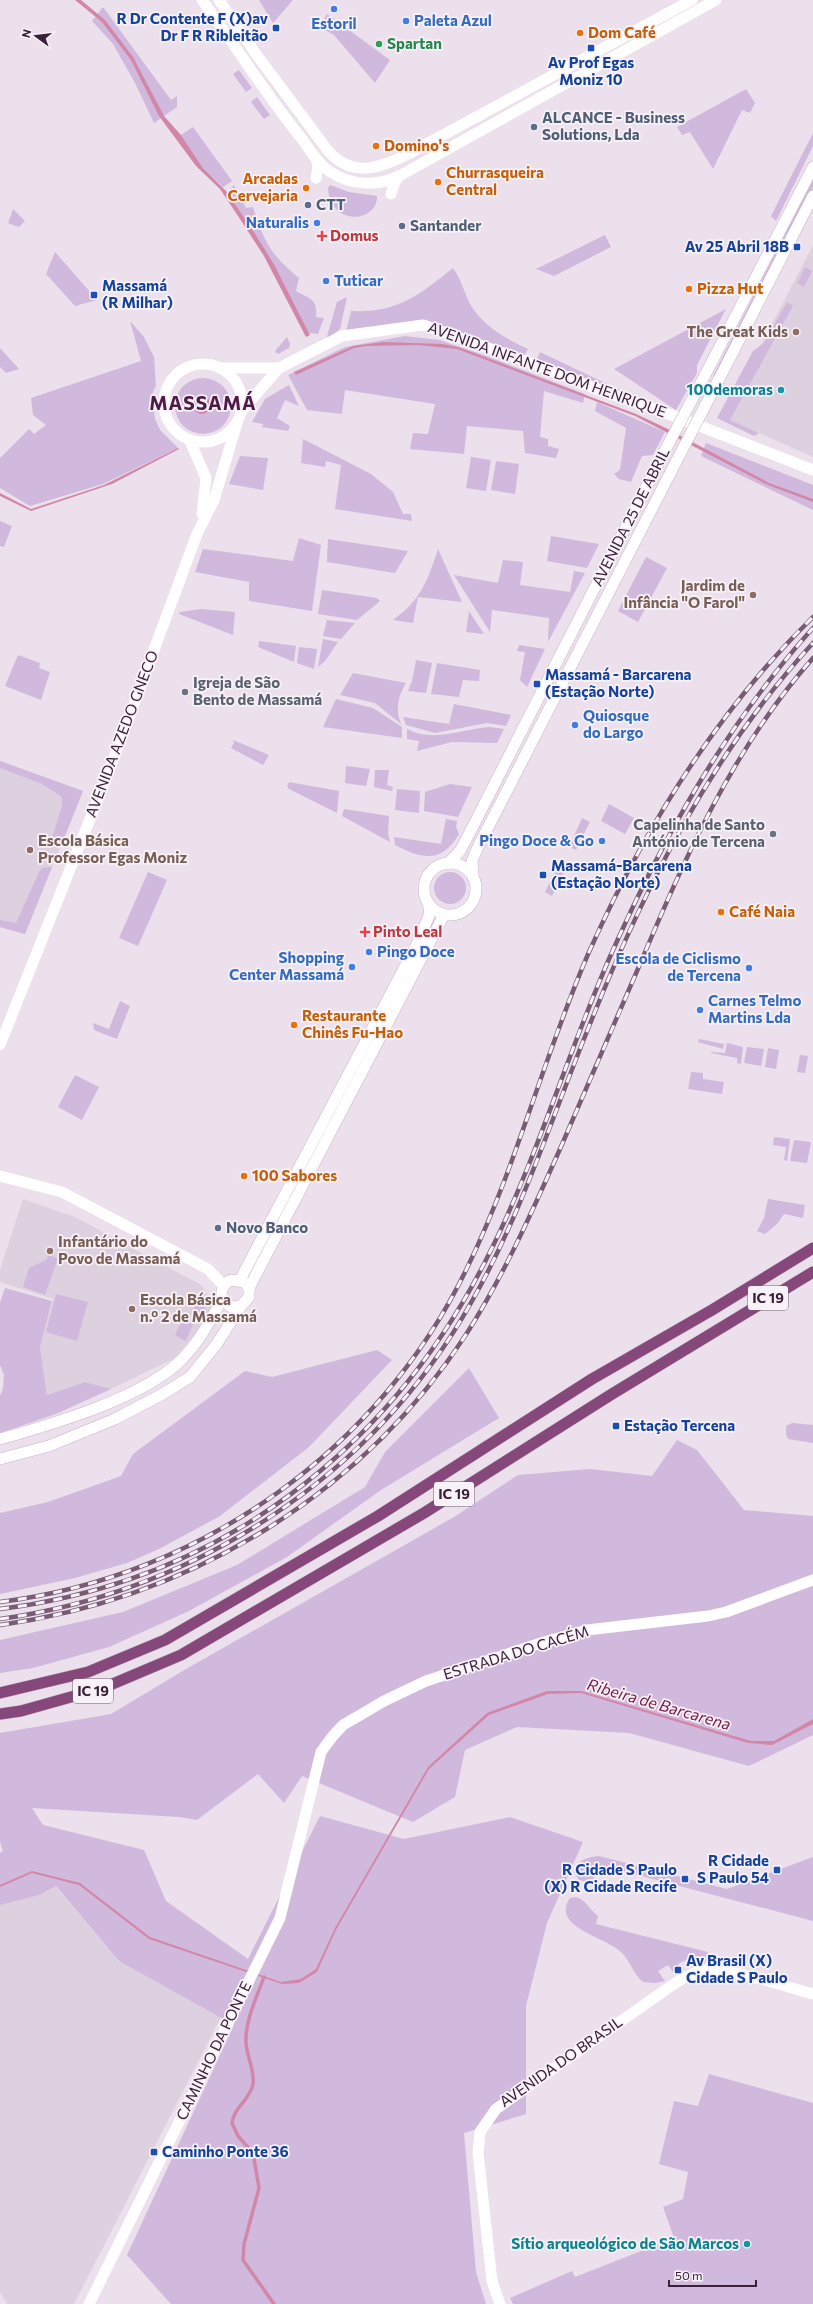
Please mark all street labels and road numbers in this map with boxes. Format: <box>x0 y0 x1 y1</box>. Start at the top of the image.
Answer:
street label: AVENIDA INFANTE DOM HENRIQUE <box>426 317 669 421</box>
street label: AVENIDA 25 DE ABRIL <box>587 444 673 589</box>
street label: AVENIDA AZEDO GNECO <box>81 648 161 820</box>
road number: IC 19 <box>748 1286 788 1310</box>
road number: IC 19 <box>434 1482 474 1506</box>
street label: ESTRADA DO CACÉM <box>440 1620 591 1683</box>
road number: IC 19 <box>73 1679 113 1703</box>
street label: CAMINHO DA PONTE <box>172 1978 255 2123</box>
street label: AVENIDA DO BRASIL <box>496 2012 626 2110</box>

